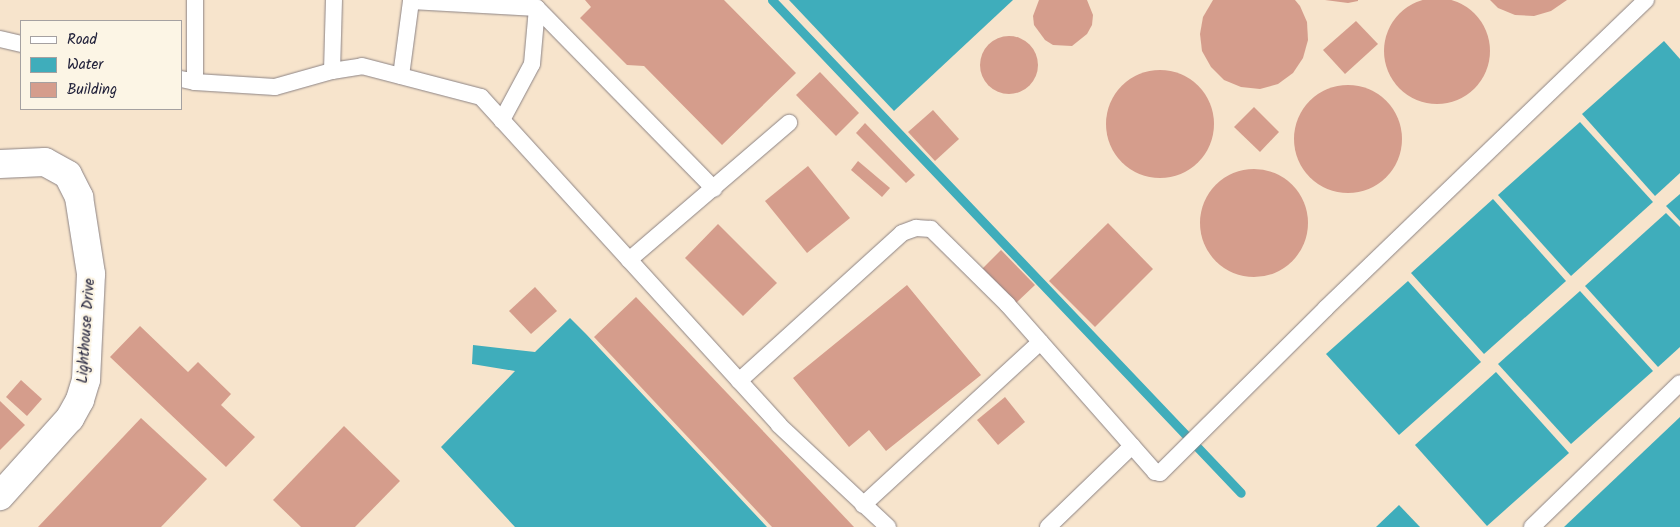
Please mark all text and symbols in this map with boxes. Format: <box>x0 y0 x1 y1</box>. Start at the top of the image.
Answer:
legend <box>20 20 182 110</box>
text: Road <box>67 28 97 52</box>
text: Water <box>67 53 103 77</box>
text: Building <box>67 78 117 102</box>
street label: Lighthouse Drive <box>74 278 100 384</box>

